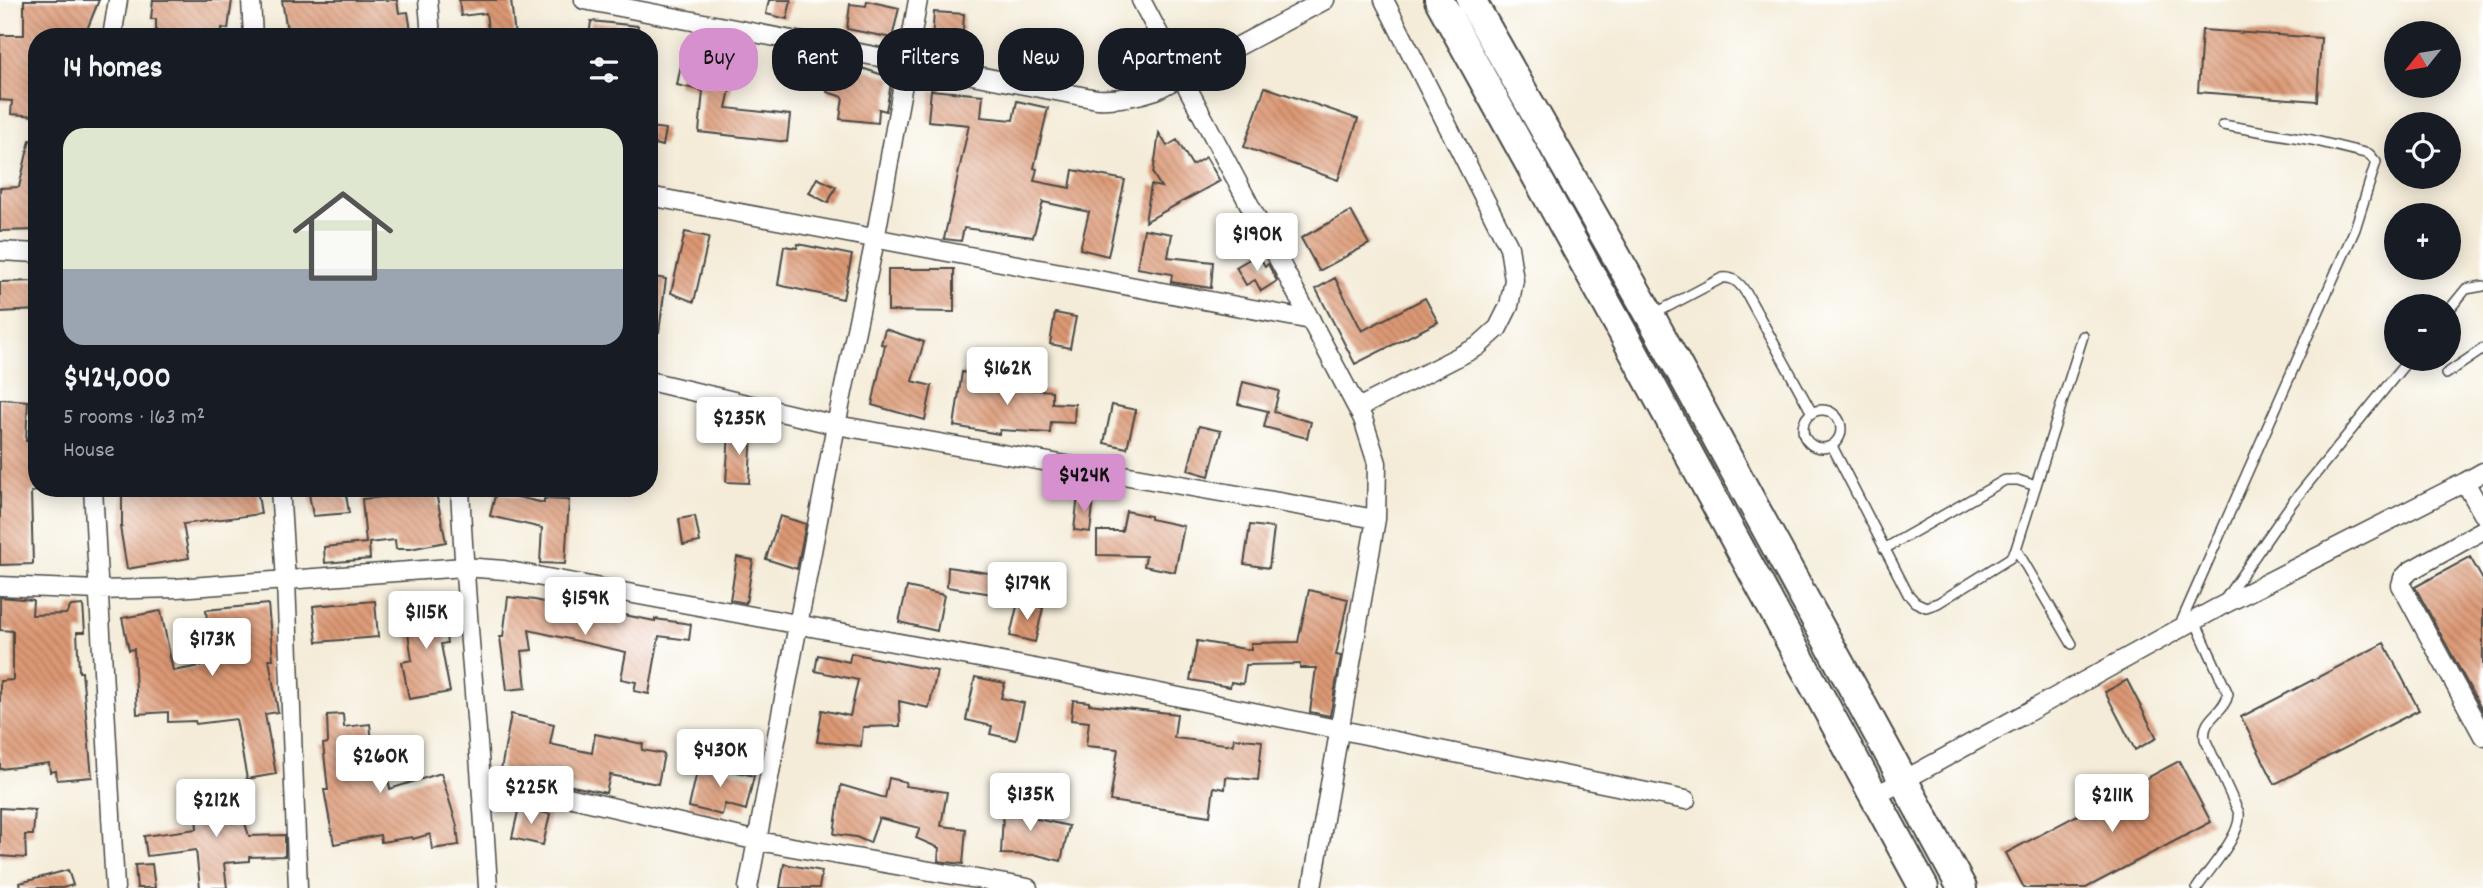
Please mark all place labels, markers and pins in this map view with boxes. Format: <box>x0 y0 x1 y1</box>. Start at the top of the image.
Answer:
pin: $190K <box>1208 214 1306 273</box>
pin: $162K <box>958 348 1056 407</box>
pin: $235K <box>690 398 788 457</box>
pin: $424K <box>1035 454 1133 514</box>
pin: $179K <box>978 562 1076 622</box>
pin: $159K <box>536 578 634 637</box>
pin: $115K <box>377 592 475 651</box>
pin: $173K <box>163 618 261 678</box>
pin: $430K <box>671 730 769 789</box>
pin: $260K <box>331 736 429 795</box>
pin: $225K <box>482 766 580 826</box>
pin: $135K <box>981 774 1079 833</box>
pin: $211K <box>2063 774 2161 834</box>
pin: $212K <box>167 780 265 839</box>

